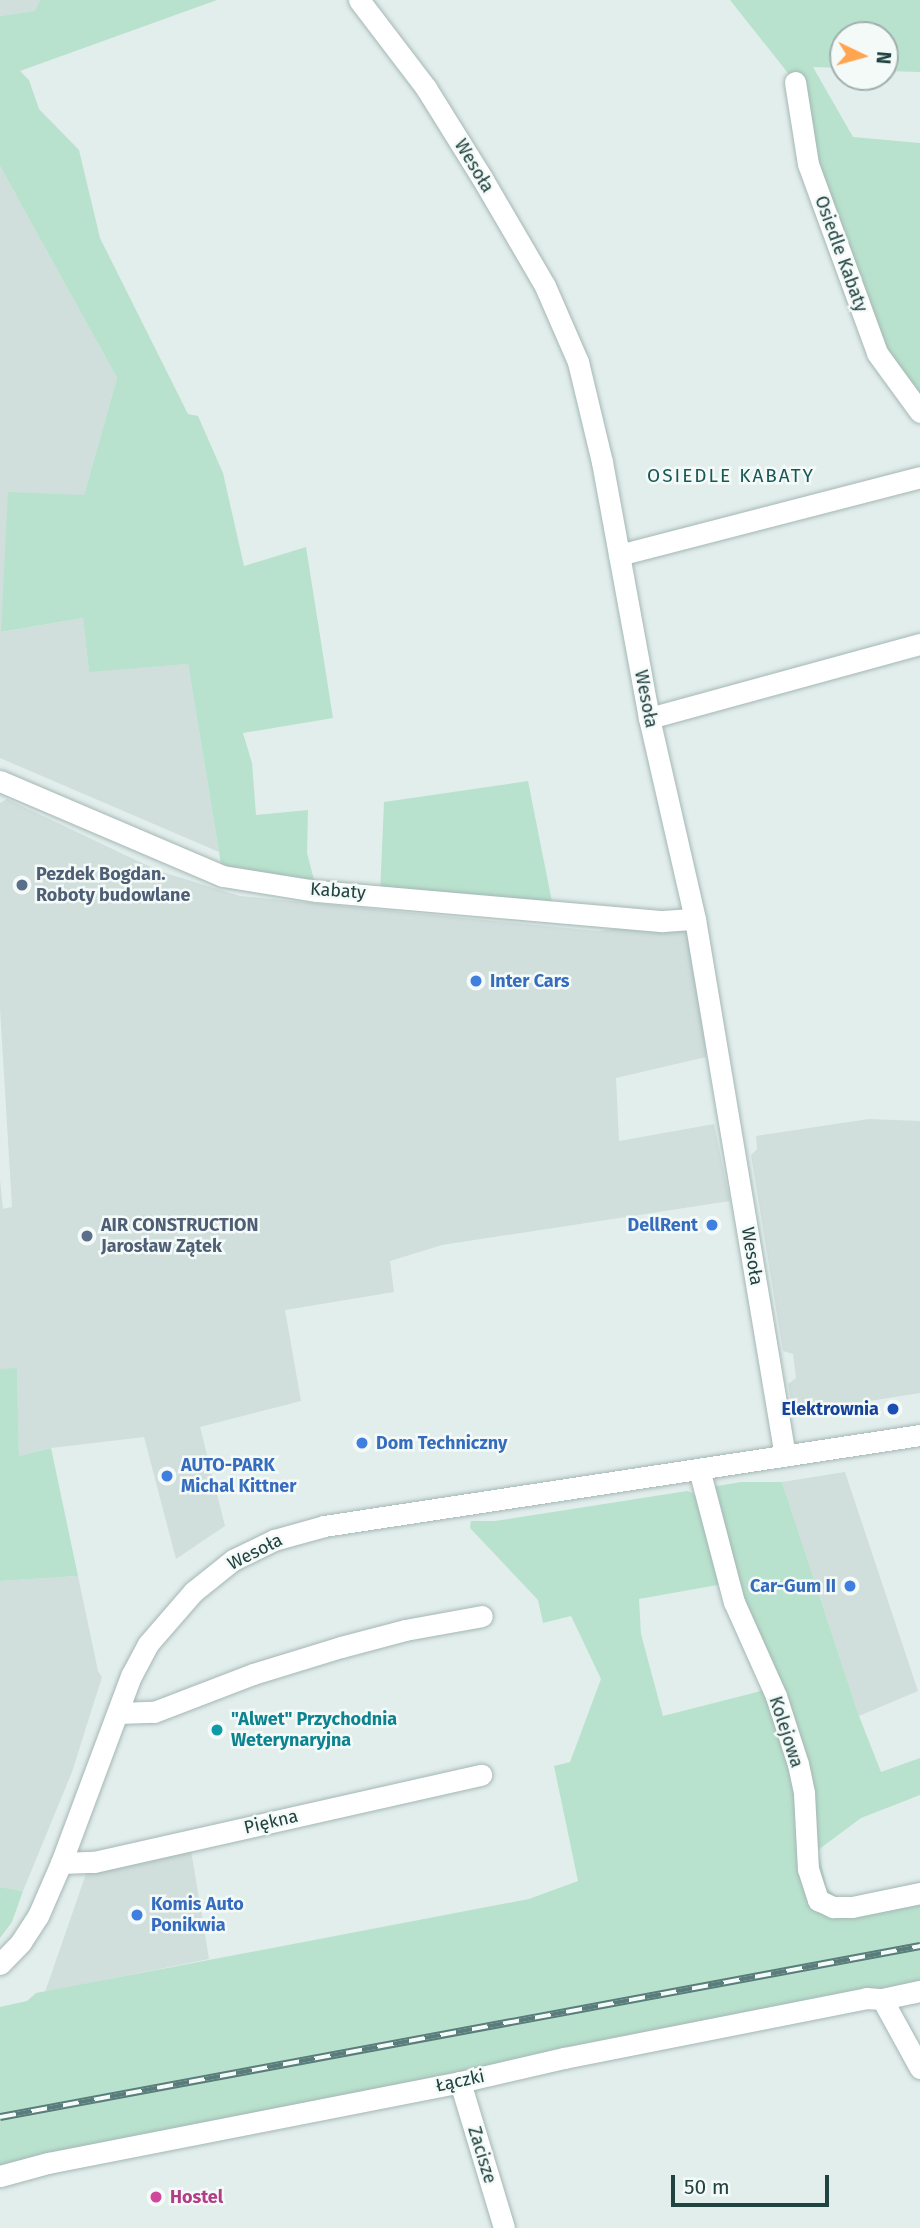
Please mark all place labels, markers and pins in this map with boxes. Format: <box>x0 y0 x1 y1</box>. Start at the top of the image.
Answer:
place label: Pezdek Bogdan. Roboty budowlane <box>36 864 190 906</box>
marker: Pezdek Bogdan. Roboty budowlane <box>14 877 30 893</box>
place label: Inter Cars <box>490 970 569 992</box>
marker: Inter Cars <box>468 973 484 989</box>
place label: DellRent <box>628 1214 698 1236</box>
place label: AIR CONSTRUCTION Jarosław Zątek <box>101 1215 258 1258</box>
marker: DellRent <box>704 1217 720 1233</box>
marker: AIR CONSTRUCTION Jarosław Zątek <box>79 1228 95 1244</box>
place label: Elektrownia <box>782 1398 879 1420</box>
marker: Elektrownia <box>885 1401 901 1417</box>
place label: Dom Techniczny <box>376 1432 507 1454</box>
marker: Dom Techniczny <box>354 1435 370 1451</box>
place label: AUTO-PARK Michal Kittner <box>181 1455 296 1498</box>
marker: AUTO-PARK Michal Kittner <box>159 1468 175 1484</box>
place label: Car-Gum II <box>750 1575 836 1597</box>
marker: Car-Gum II <box>842 1578 858 1594</box>
place label: "Alwet" Przychodnia Weterynaryjna <box>231 1709 397 1752</box>
marker: "Alwet" Przychodnia Weterynaryjna <box>209 1722 225 1738</box>
place label: Komis Auto Ponikwia <box>151 1894 244 1937</box>
marker: Komis Auto Ponikwia <box>129 1907 145 1923</box>
place label: Hostel <box>170 2186 223 2208</box>
marker: Hostel <box>148 2189 164 2205</box>

